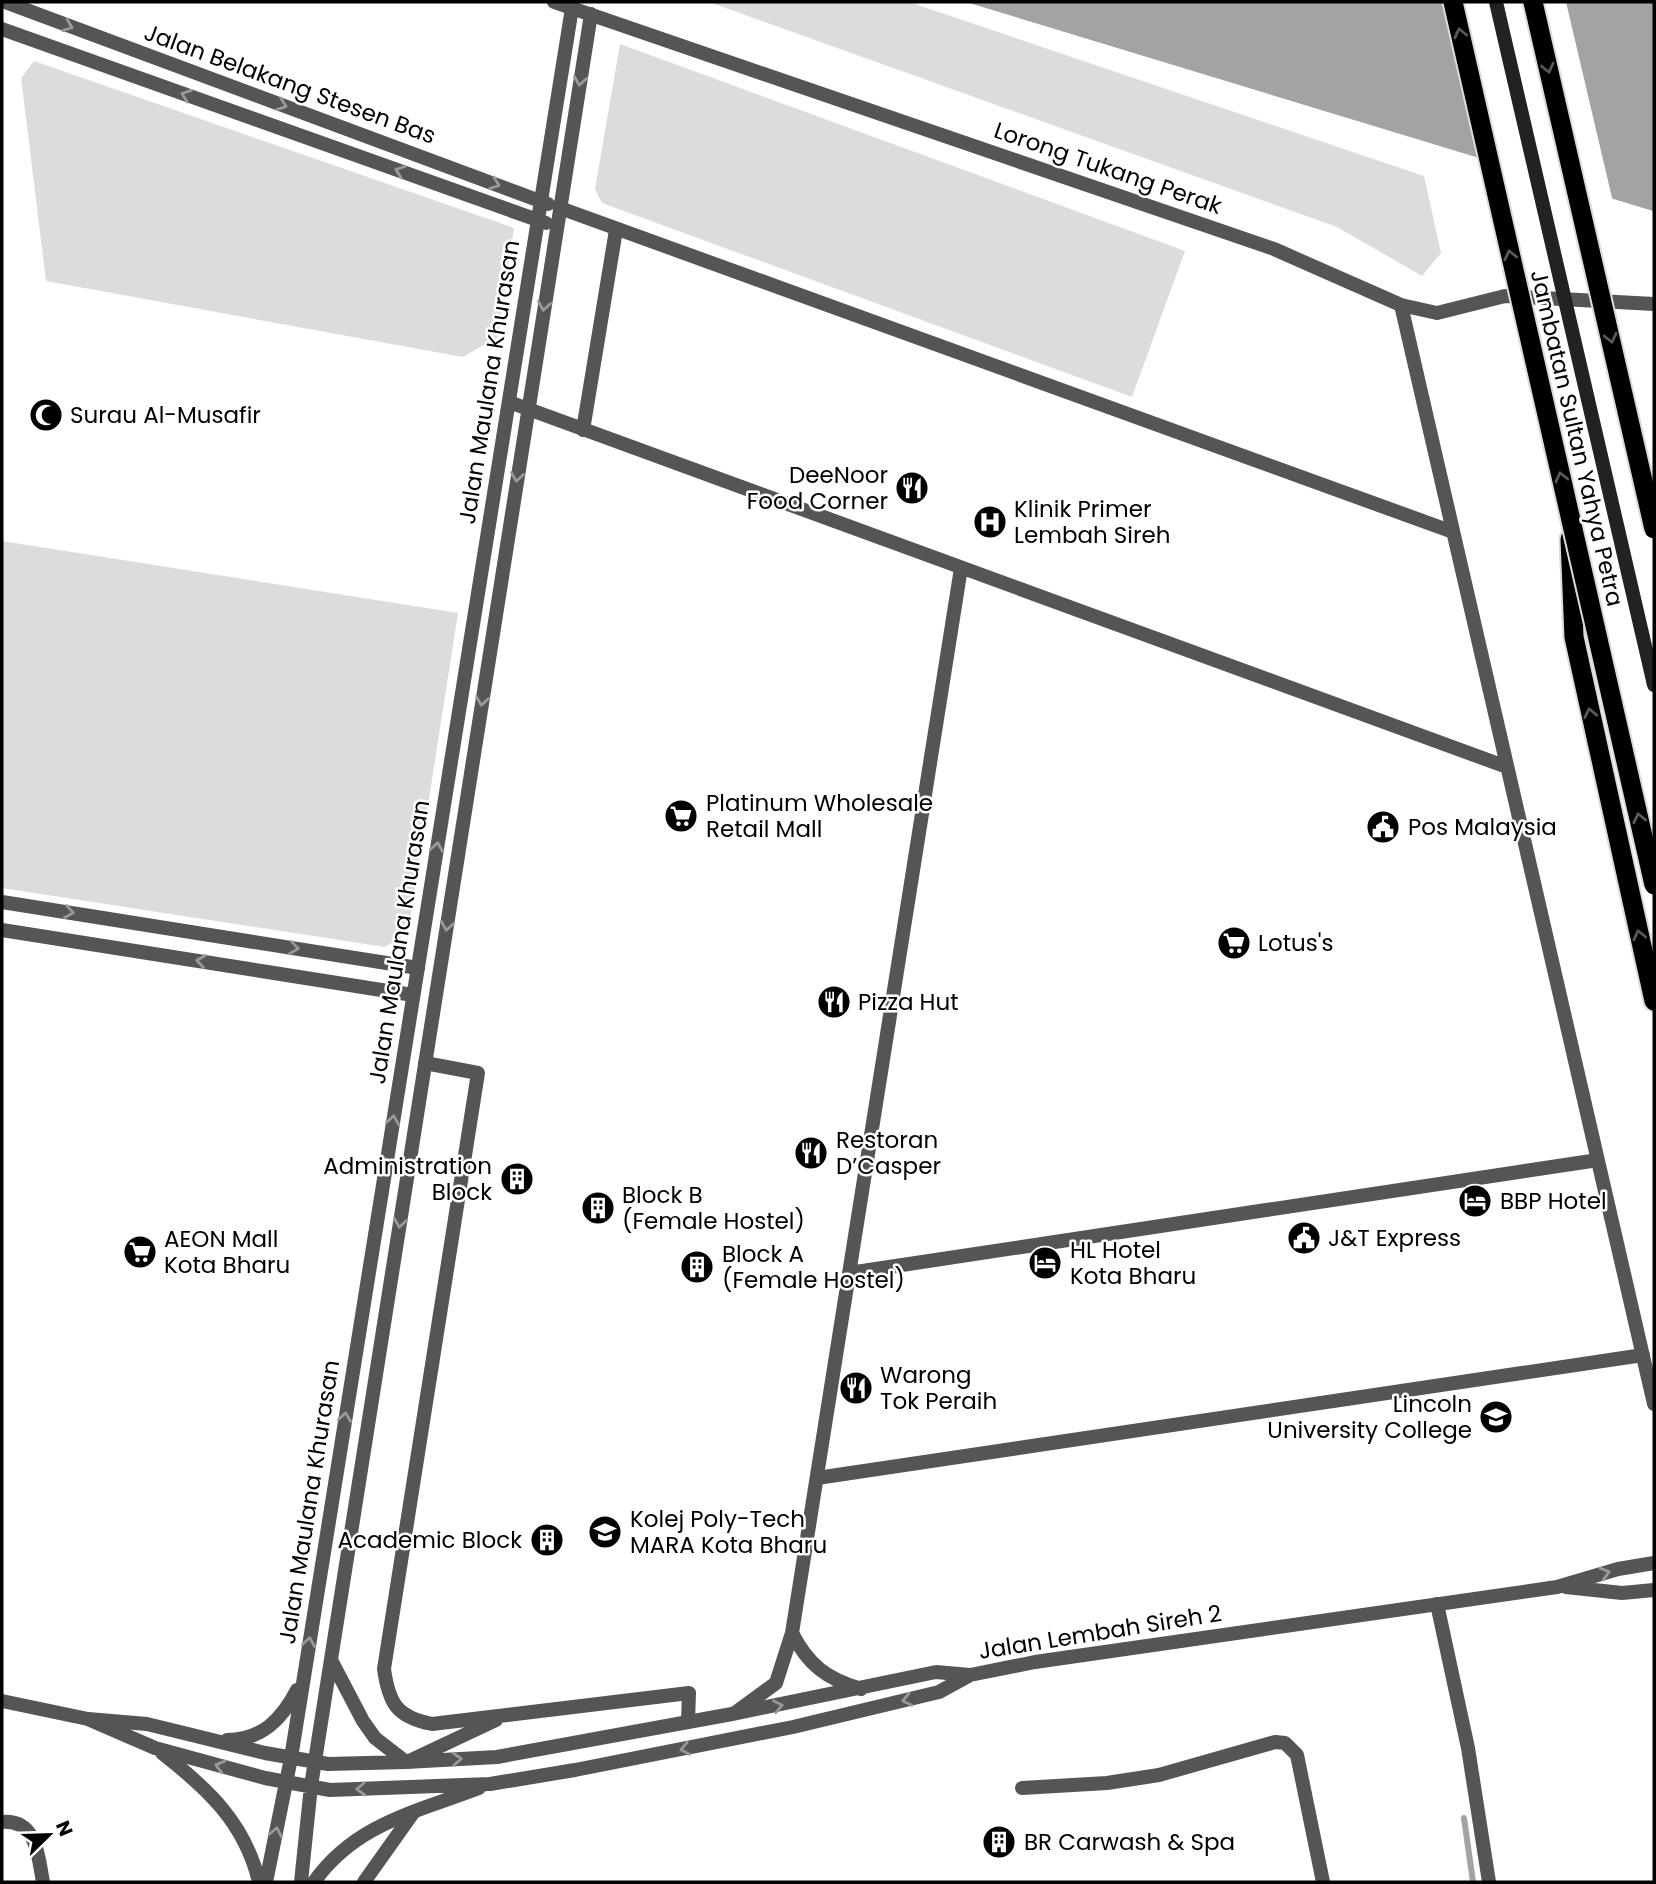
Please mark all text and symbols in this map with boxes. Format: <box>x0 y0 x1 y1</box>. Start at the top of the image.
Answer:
street label: Jalan Belakang Stesen Bas <box>140 16 440 152</box>
one-way arrow <box>62 17 74 31</box>
one-way arrow <box>1454 27 1468 39</box>
one-way arrow <box>1540 62 1554 74</box>
one-way arrow <box>573 75 588 87</box>
one-way arrow <box>181 89 193 103</box>
one-way arrow <box>275 96 287 110</box>
street label: Lorong Tukang Perak <box>990 114 1226 222</box>
one-way arrow <box>395 166 407 180</box>
one-way arrow <box>489 176 501 190</box>
street label: Jalan Maulana Khurasan <box>451 238 527 526</box>
one-way arrow <box>1504 249 1518 261</box>
street label: Jambatan Sultan Yahya Petra <box>1523 267 1631 609</box>
one-way arrow <box>537 300 552 312</box>
one-way arrow <box>1602 332 1617 344</box>
mosque icon: Surau Al-Musafir <box>27 396 65 434</box>
place label: Surau Al-Musafir <box>70 399 261 431</box>
place label: DeeNoor Food Corner <box>747 459 888 517</box>
restaurant icon: DeeNoor Food Corner <box>893 469 931 507</box>
one-way arrow <box>510 471 525 483</box>
one-way arrow <box>1554 471 1569 483</box>
place label: Klinik Primer Lembah Sireh <box>1014 493 1171 551</box>
hospital icon: Klinik Primer Lembah Sireh <box>971 503 1009 541</box>
one-way arrow <box>475 695 490 707</box>
one-way arrow <box>1584 707 1599 719</box>
place label: Platinum Wholesale Retail Mall <box>706 787 933 845</box>
supermarket icon: Platinum Wholesale Retail Mall <box>662 797 700 835</box>
street label: Jalan Maulana Khurasan <box>361 798 437 1086</box>
public building icon: Pos Malaysia <box>1364 808 1402 846</box>
place label: Pos Malaysia <box>1408 811 1557 843</box>
one-way arrow <box>1633 812 1647 824</box>
one-way arrow <box>429 841 444 853</box>
one-way arrow <box>63 905 75 920</box>
one-way arrow <box>440 920 455 932</box>
supermarket icon: Lotus's <box>1215 924 1253 962</box>
place label: Lotus's <box>1258 927 1333 959</box>
one-way arrow <box>1633 929 1647 941</box>
one-way arrow <box>288 940 300 955</box>
one-way arrow <box>195 954 206 969</box>
restaurant icon: Pizza Hut <box>815 983 853 1021</box>
place label: Pizza Hut <box>858 986 959 1018</box>
one-way arrow <box>385 1114 400 1126</box>
place label: Restoran D’Casper <box>836 1124 941 1182</box>
restaurant icon: Restoran D’Casper <box>792 1134 830 1172</box>
place label: Administration Block <box>323 1150 492 1208</box>
building icon: Administration Block <box>498 1160 536 1198</box>
place label: Block B (Female Hostel) <box>622 1179 805 1237</box>
hotel icon: BBP Hotel <box>1456 1182 1494 1220</box>
place label: BBP Hotel <box>1500 1185 1607 1217</box>
building icon: Block B (Female Hostel) <box>579 1189 617 1227</box>
one-way arrow <box>393 1218 408 1229</box>
public building icon: J&T Express <box>1285 1219 1323 1257</box>
place label: J&T Express <box>1328 1222 1461 1254</box>
place label: AEON Mall Kota Bharu <box>164 1223 290 1281</box>
supermarket icon: AEON Mall Kota Bharu <box>121 1233 159 1271</box>
place label: HL Hotel Kota Bharu <box>1070 1234 1196 1292</box>
place label: Block A (Female Hostel) <box>722 1238 905 1296</box>
hotel icon: HL Hotel Kota Bharu <box>1026 1244 1064 1282</box>
building icon: Block A (Female Hostel) <box>678 1248 716 1286</box>
street label: Jalan Maulana Khurasan <box>271 1358 347 1646</box>
place label: Warong Tok Peraih <box>880 1359 997 1417</box>
restaurant icon: Warong Tok Peraih <box>837 1369 875 1407</box>
place label: Lincoln University College <box>1267 1388 1472 1446</box>
school or university icon: Lincoln University College <box>1477 1398 1515 1436</box>
one-way arrow <box>337 1411 352 1423</box>
place label: Kolej Poly-Tech MARA Kota Bharu <box>630 1503 827 1561</box>
school or university icon: Kolej Poly-Tech MARA Kota Bharu <box>586 1513 624 1551</box>
building icon: Academic Block <box>528 1521 566 1559</box>
place label: Academic Block <box>337 1524 522 1556</box>
one-way arrow <box>1599 1566 1611 1581</box>
street label: Jalan Lembah Sireh 2 <box>976 1597 1224 1667</box>
one-way arrow <box>301 1636 316 1648</box>
one-way arrow <box>901 1692 913 1706</box>
one-way arrow <box>772 1699 784 1714</box>
one-way arrow <box>679 1740 691 1755</box>
one-way arrow <box>452 1752 463 1767</box>
one-way arrow <box>214 1759 226 1774</box>
one-way arrow <box>356 1781 367 1796</box>
north arrow <box>14 1800 84 1870</box>
text: N <box>49 1817 79 1840</box>
building icon: BR Carwash & Spa <box>980 1823 1018 1861</box>
one-way arrow <box>268 1826 283 1838</box>
place label: BR Carwash & Spa <box>1024 1826 1235 1858</box>

